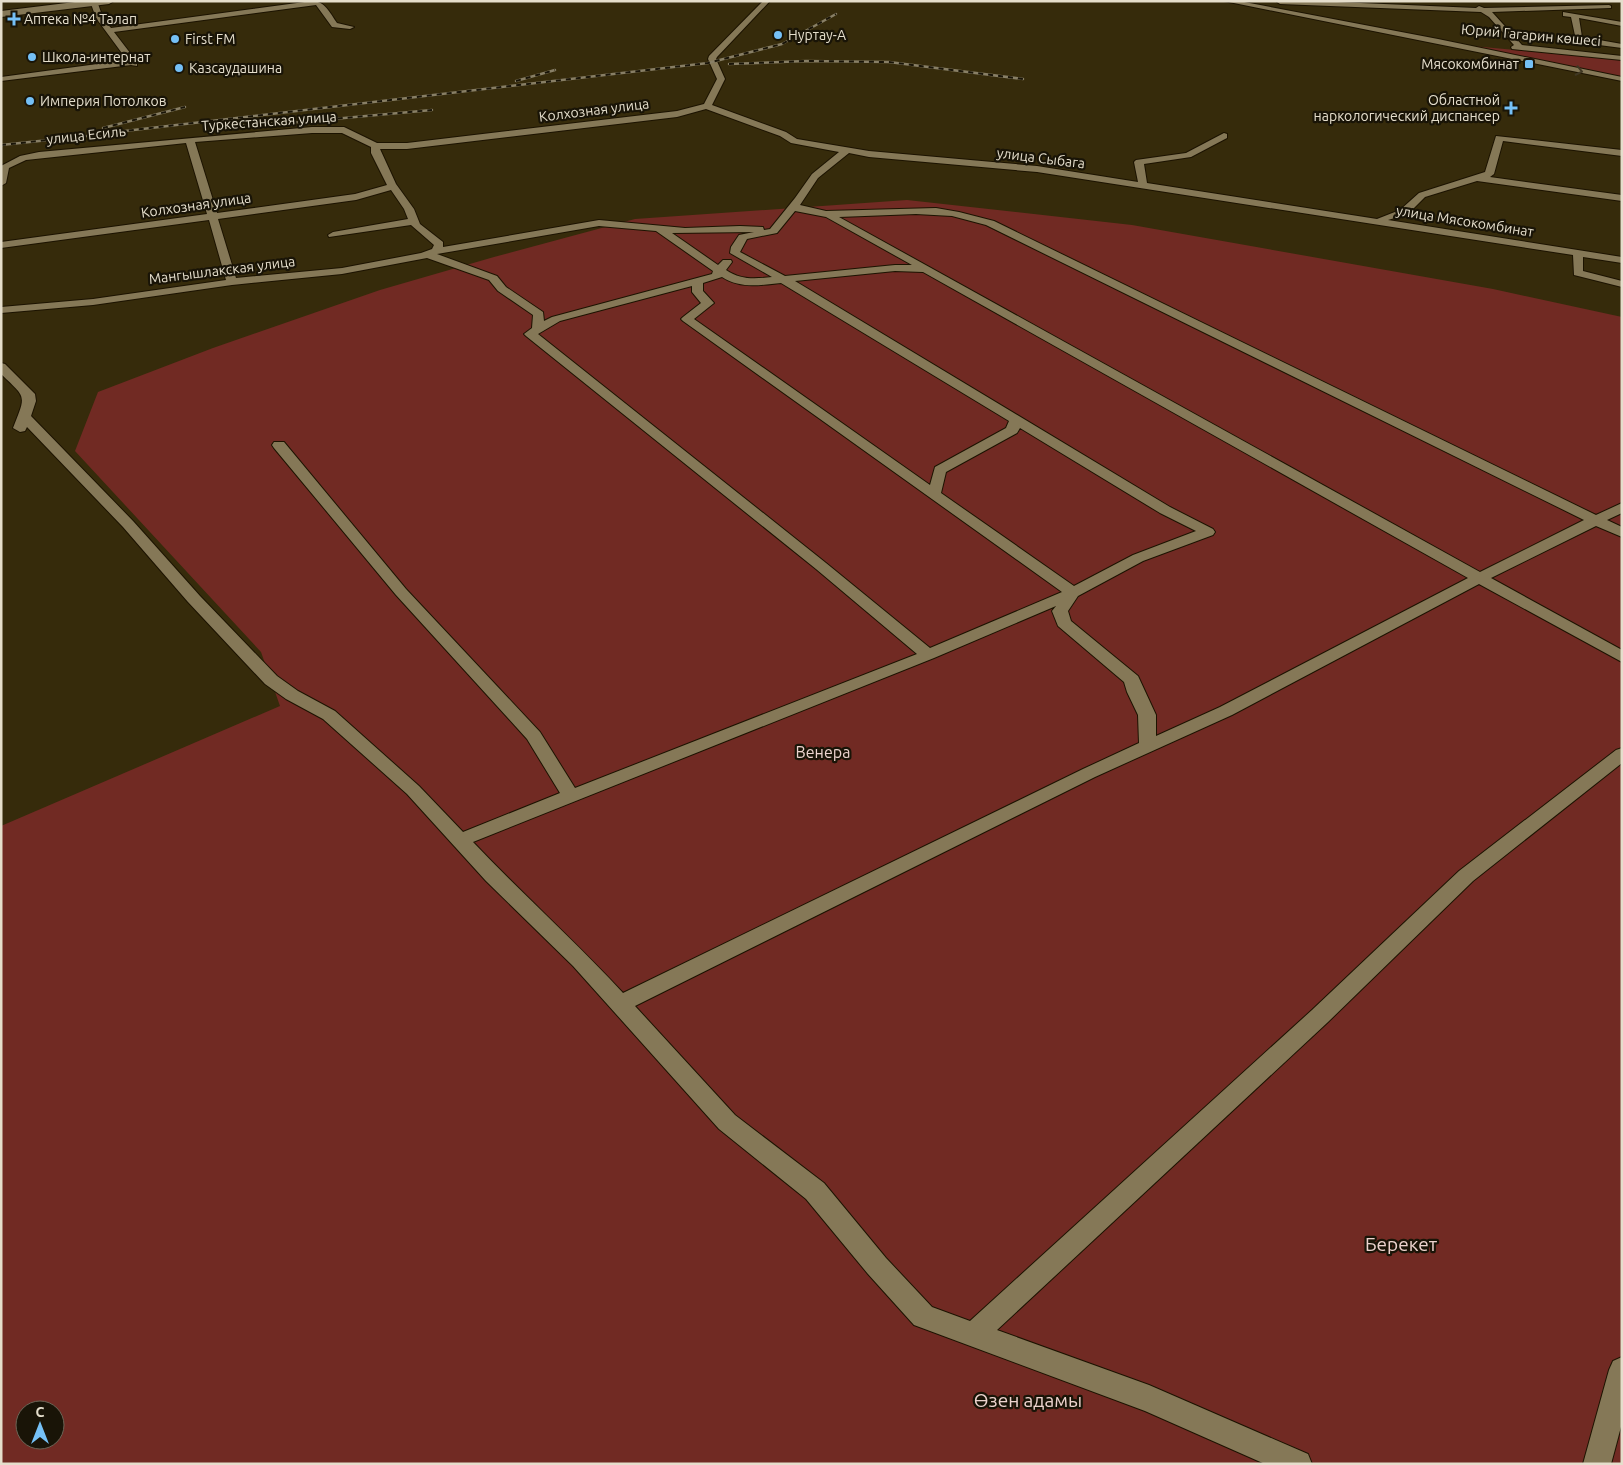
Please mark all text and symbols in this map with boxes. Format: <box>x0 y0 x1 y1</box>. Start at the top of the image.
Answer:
place label: Аптека №4 Талап <box>24 11 137 27</box>
marker: Аптека №4 Талап <box>8 13 20 25</box>
street label: Юрий Гагарин көшесі <box>1461 21 1601 49</box>
place label: Нуртау-А <box>788 27 846 43</box>
marker: Нуртау-А <box>772 29 784 41</box>
place label: First FM <box>185 31 235 47</box>
marker: First FM <box>169 33 181 45</box>
place label: Школа-интернат <box>42 49 150 65</box>
marker: Школа-интернат <box>26 51 38 63</box>
place label: Мясокомбинат <box>1421 56 1519 72</box>
marker: Мясокомбинат <box>1523 58 1535 70</box>
place label: Казсаудашина <box>189 60 282 76</box>
marker: Казсаудашина <box>173 62 185 74</box>
one-way arrow <box>1575 65 1584 75</box>
place label: Областной наркологический диспансер <box>1314 92 1500 124</box>
place label: Империя Потолков <box>40 93 166 109</box>
marker: Империя Потолков <box>24 95 36 107</box>
street label: Колхозная улица <box>538 95 650 125</box>
marker: Областной наркологический диспансер <box>1504 101 1518 115</box>
street label: Туркестанская улица <box>201 108 337 134</box>
street label: улица Есиль <box>46 123 126 147</box>
street label: улица Сыбага <box>996 145 1086 171</box>
street label: Колхозная улица <box>140 189 252 221</box>
street label: улица Мясокомбинат <box>1395 202 1535 240</box>
street label: Мангышлакская улица <box>148 253 296 287</box>
park label: Венера <box>796 743 850 761</box>
park label: Берекет <box>1365 1233 1438 1255</box>
park label: Өзен адамы <box>974 1389 1082 1411</box>
north arrow <box>15 1400 65 1450</box>
text: С <box>36 1404 45 1420</box>

